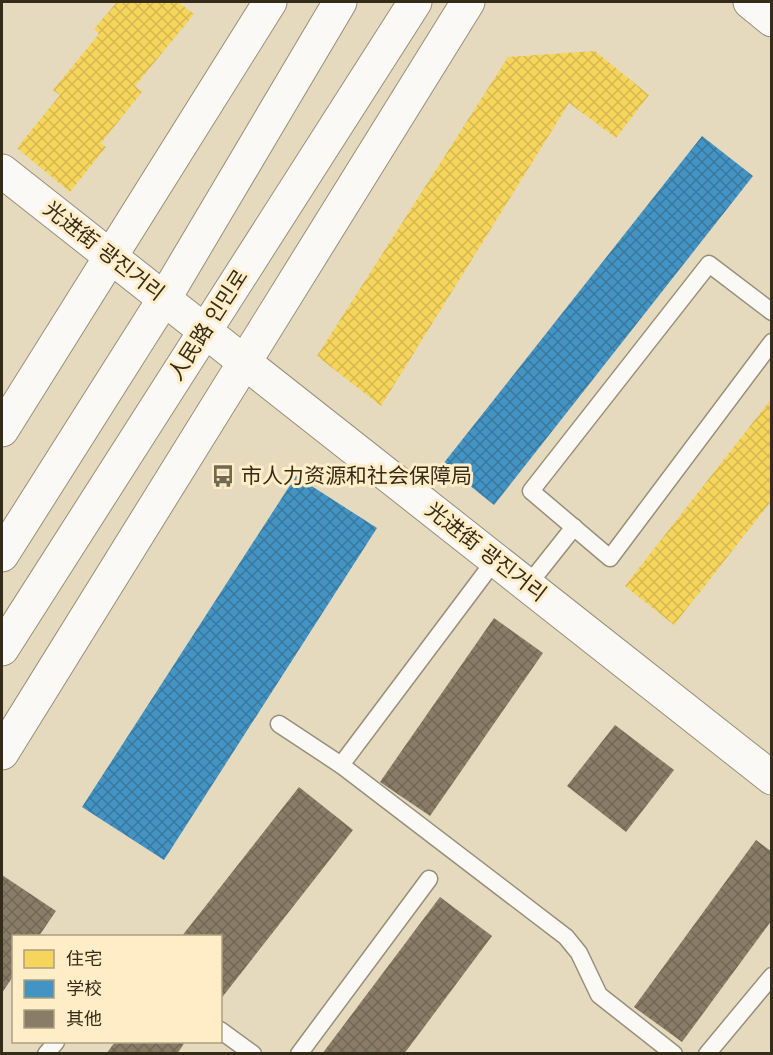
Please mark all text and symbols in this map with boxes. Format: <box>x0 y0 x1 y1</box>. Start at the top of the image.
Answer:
street label: 光进街 광진거리 <box>39 196 170 305</box>
street label: 人民路 인민로 <box>163 265 253 385</box>
bus stop icon: 市人力资源和社会保障局 <box>210 463 236 489</box>
place label: 市人力资源和社会保障局 <box>241 463 472 488</box>
street label: 光进街 광진거리 <box>421 497 552 606</box>
legend <box>12 935 222 1043</box>
text: 住宅 <box>66 948 102 969</box>
text: 学校 <box>66 978 102 999</box>
text: 其他 <box>66 1008 102 1029</box>

